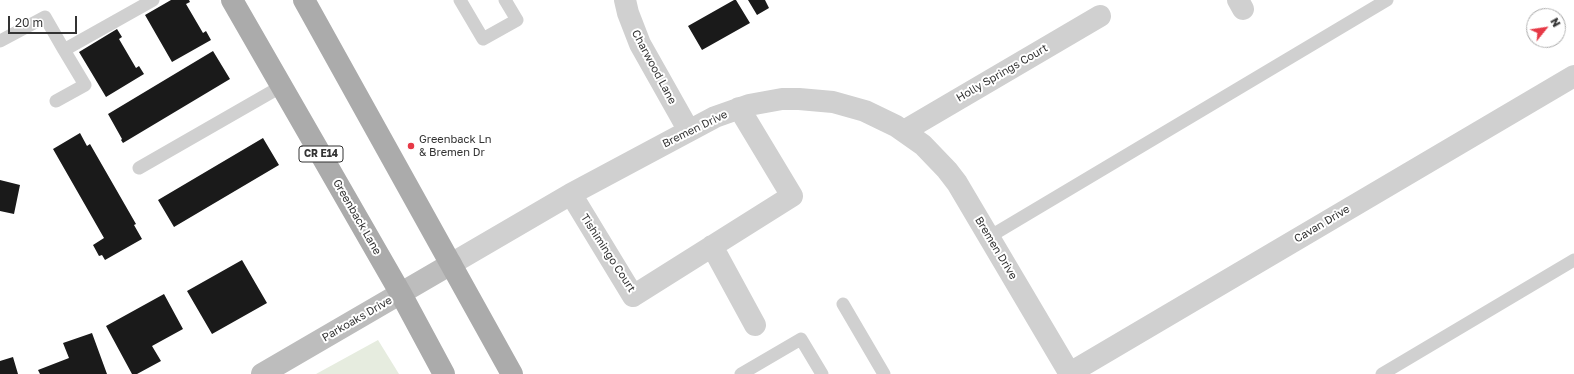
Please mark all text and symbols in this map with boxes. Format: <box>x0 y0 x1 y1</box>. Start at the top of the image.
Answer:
scale bar <box>10 8 79 34</box>
north arrow <box>1526 8 1566 48</box>
text: 20 m <box>15 15 43 30</box>
text: N <box>1548 15 1564 29</box>
street label: Charwood Lane <box>629 28 679 106</box>
street label: Holly Springs Court <box>954 41 1050 105</box>
street label: Bremen Drive <box>660 108 730 150</box>
place label: Greenback Ln & Bremen Dr <box>419 133 491 159</box>
marker: Greenback Ln & Bremen Dr <box>406 141 416 151</box>
road number: CR E14 <box>299 146 343 162</box>
street label: Greenback Lane <box>330 177 384 257</box>
street label: Cavan Drive <box>1292 202 1352 246</box>
street label: Tishimingo Court <box>578 211 638 295</box>
street label: Bremen Drive <box>972 214 1020 282</box>
street label: Parkoaks Drive <box>320 294 394 344</box>

